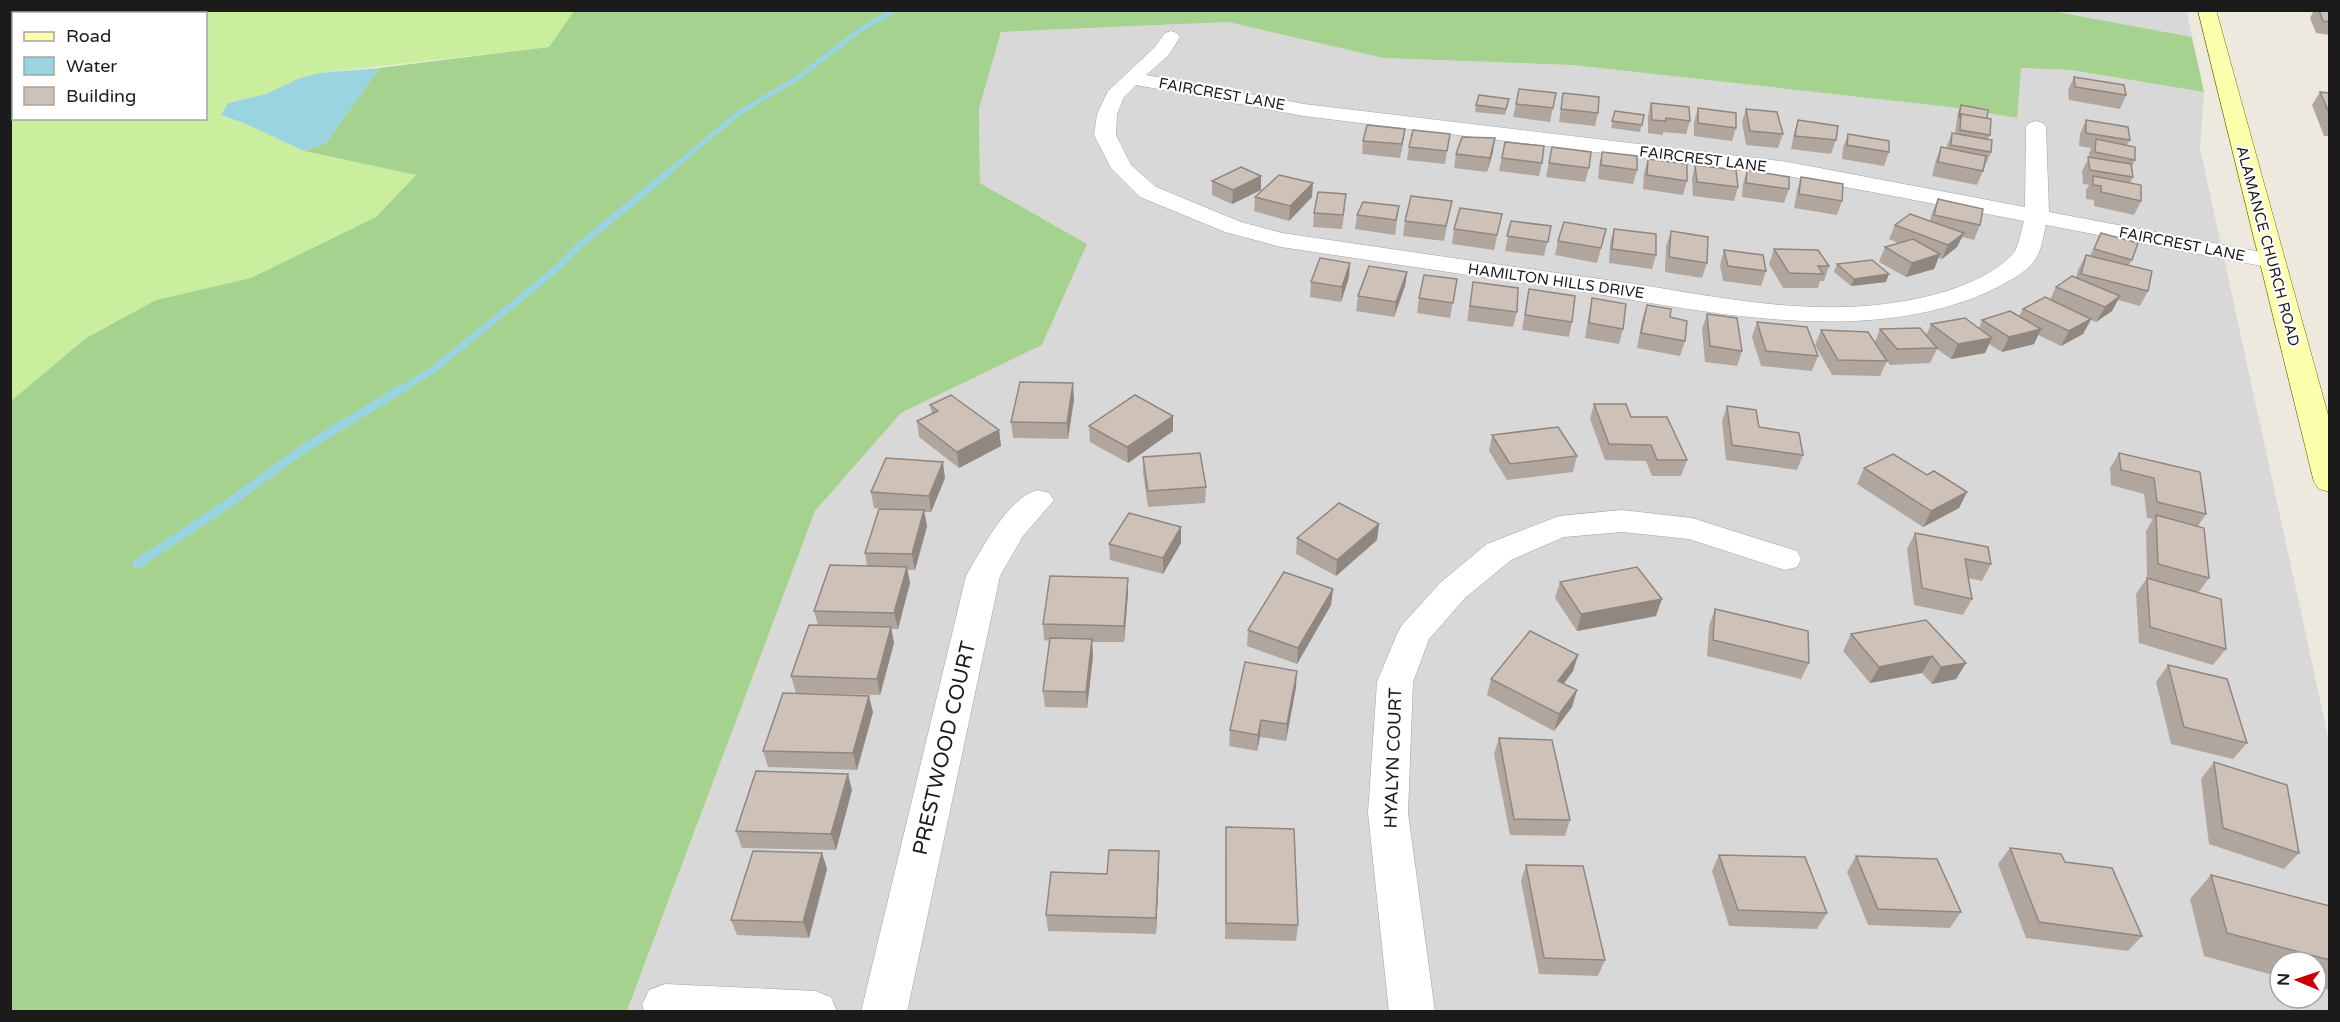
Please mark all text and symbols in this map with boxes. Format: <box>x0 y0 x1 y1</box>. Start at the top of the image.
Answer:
legend <box>12 12 207 120</box>
text: Road <box>66 25 111 47</box>
text: Water <box>66 55 117 77</box>
street label: FAIRCREST LANE <box>1157 74 1287 114</box>
text: Building <box>66 85 136 107</box>
street label: FAIRCREST LANE <box>1638 142 1768 176</box>
street label: ALAMANCE CHURCH ROAD <box>2233 144 2303 348</box>
street label: FAIRCREST LANE <box>2117 223 2247 265</box>
street label: HAMILTON HILLS DRIVE <box>1467 260 1645 302</box>
street label: PRESTWOOD COURT <box>908 638 981 858</box>
street label: HYALYN COURT <box>1380 687 1406 829</box>
north arrow <box>2268 950 2328 1010</box>
text: N <box>2274 973 2294 986</box>

